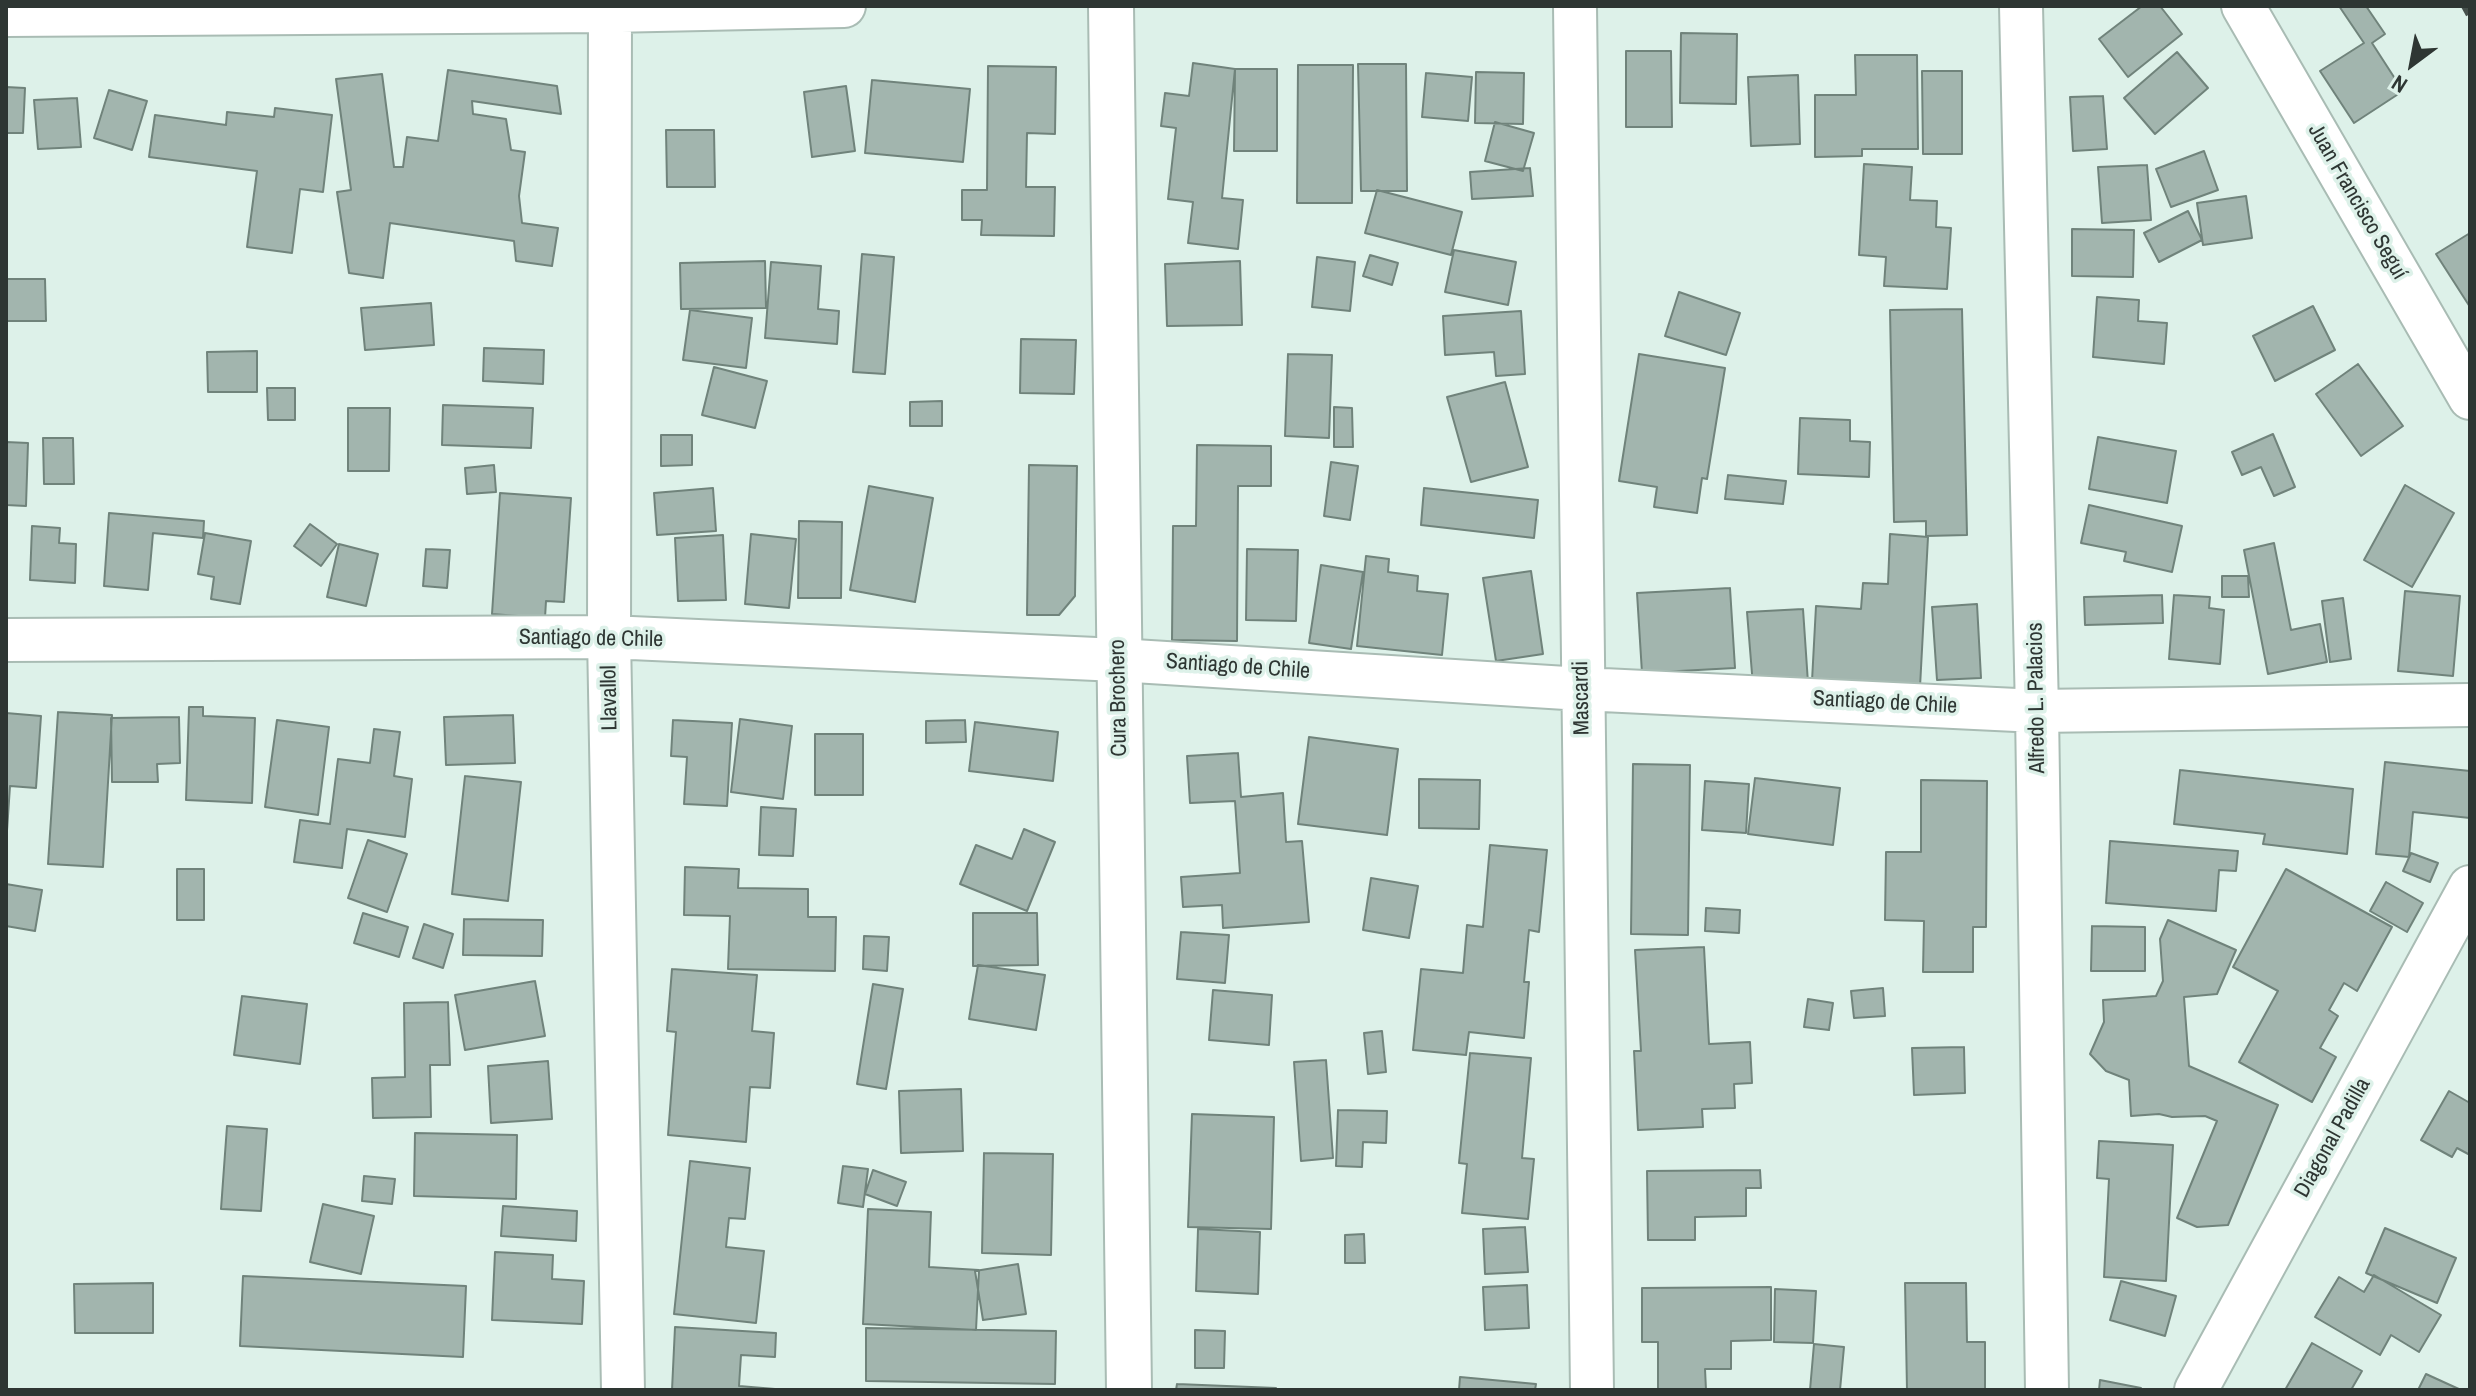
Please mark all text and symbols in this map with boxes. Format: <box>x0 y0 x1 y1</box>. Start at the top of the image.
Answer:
north arrow <box>2372 24 2452 104</box>
text: N <box>2386 68 2413 101</box>
street label: Juan Francisco Seguí <box>2302 119 2412 285</box>
street label: Alfredo L. Palacios <box>2022 622 2052 774</box>
street label: Santiago de Chile <box>519 625 663 653</box>
street label: Cura Brochero <box>1105 639 1133 757</box>
street label: Santiago de Chile <box>1165 649 1311 685</box>
street label: Mascardi <box>1568 661 1596 735</box>
street label: Llavallol <box>596 665 624 731</box>
street label: Santiago de Chile <box>1812 686 1958 720</box>
street label: Diagonal Padilla <box>2289 1074 2377 1202</box>

